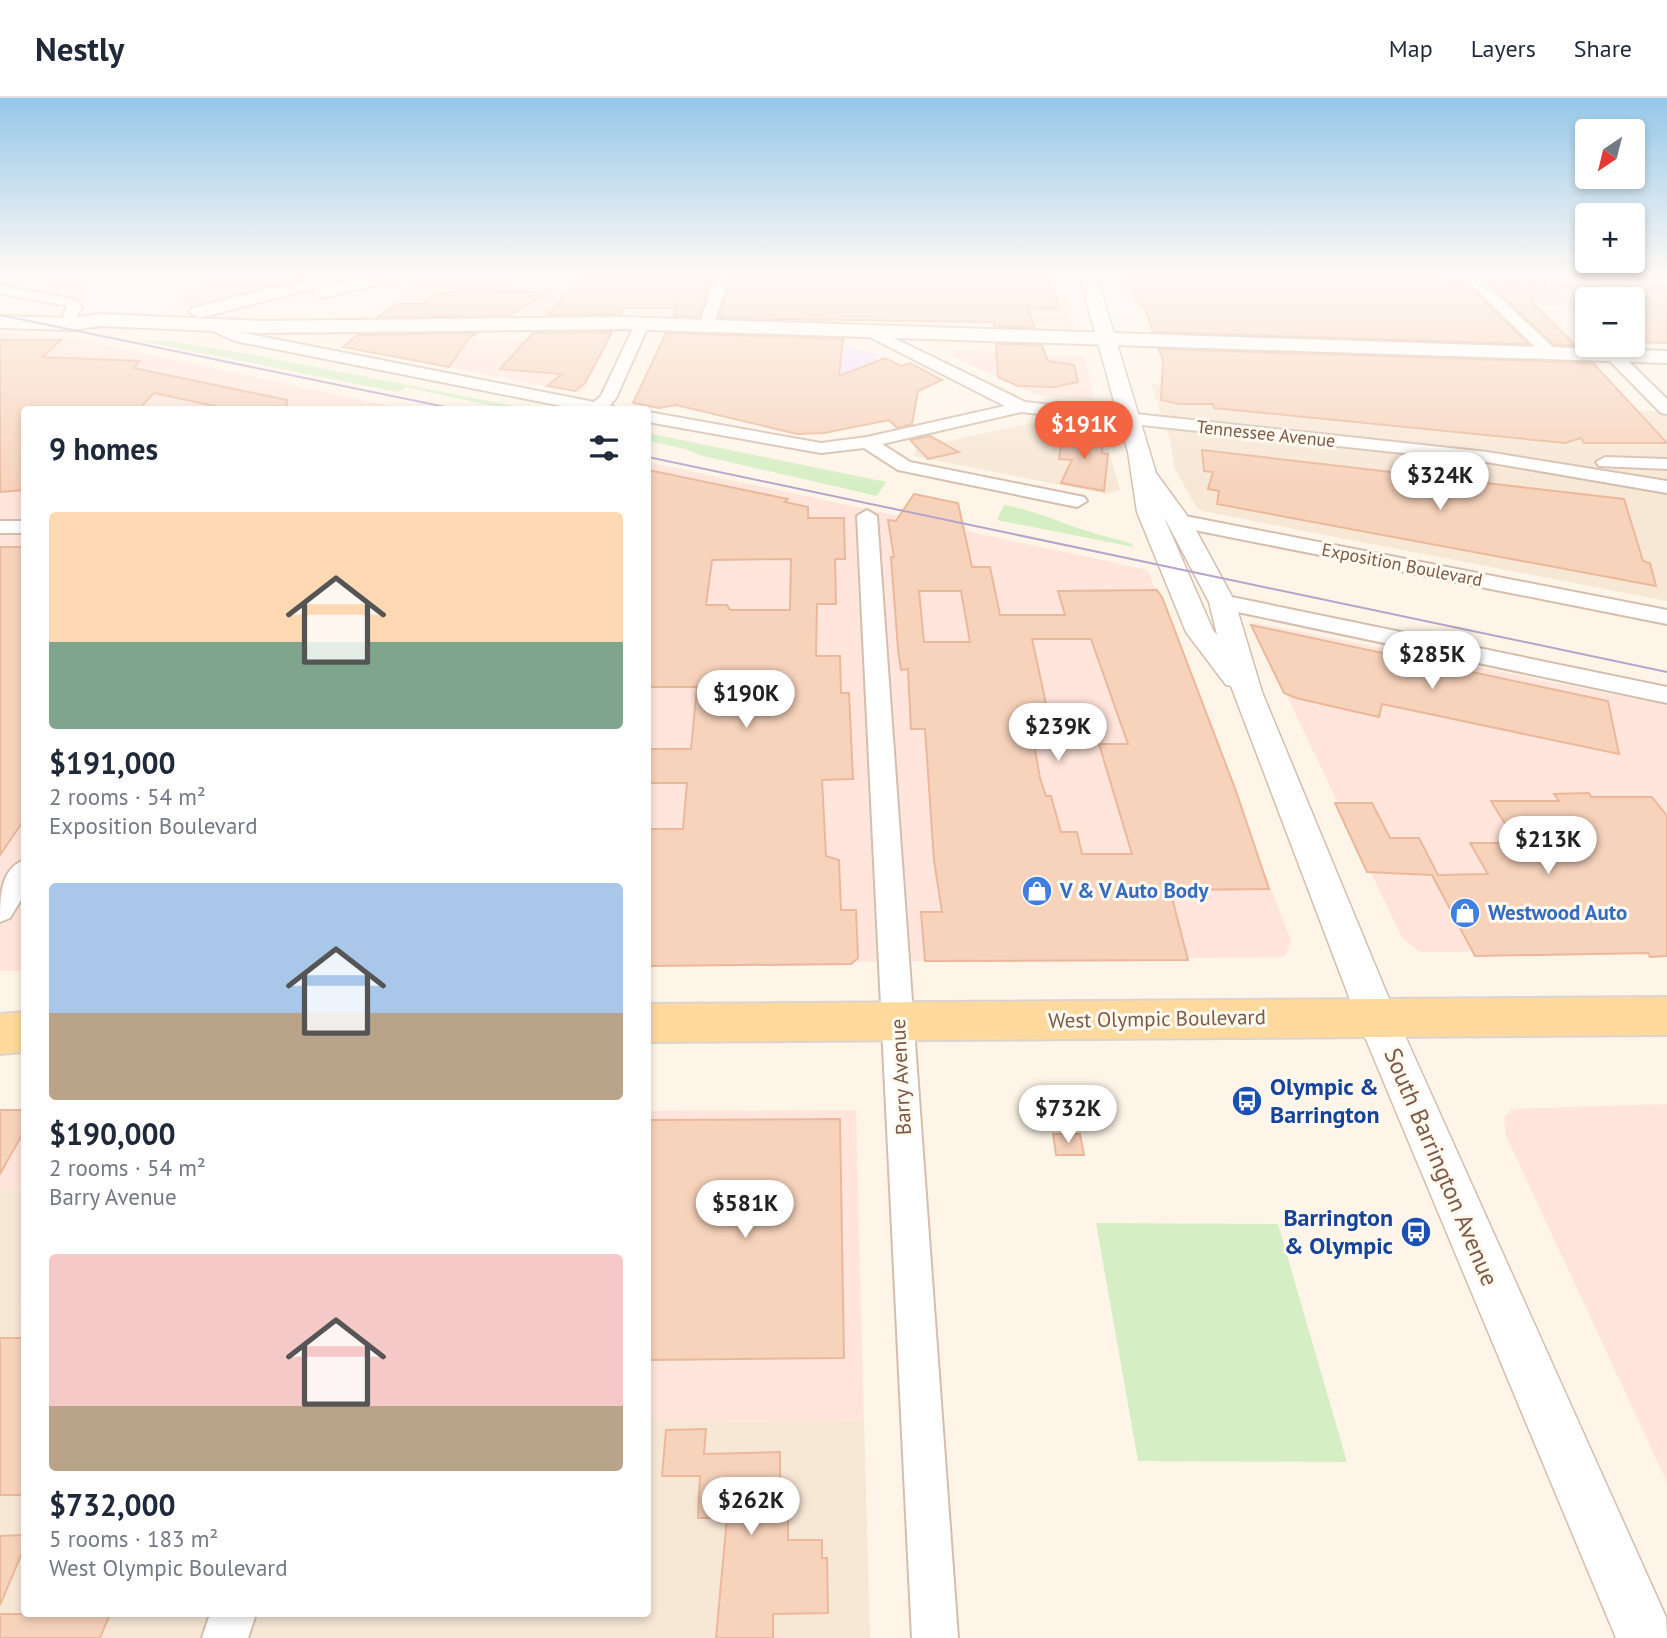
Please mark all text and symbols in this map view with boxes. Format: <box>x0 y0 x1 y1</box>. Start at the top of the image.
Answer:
text: Nestly <box>35 27 124 70</box>
text: Map <box>1389 33 1433 64</box>
text: Layers <box>1471 33 1536 64</box>
text: Share <box>1574 33 1632 64</box>
north arrow <box>1575 119 1645 189</box>
map controls <box>1575 119 1645 357</box>
button: + <box>1575 203 1645 273</box>
button: − <box>1575 287 1645 357</box>
pin: $191K <box>1035 402 1133 461</box>
text: $191K <box>1051 409 1117 438</box>
street label: Tennessee Avenue <box>1196 415 1337 452</box>
text: 9 homes <box>49 429 158 468</box>
icon: filters <box>585 429 623 467</box>
pin: $324K <box>1391 452 1489 512</box>
text: $324K <box>1407 460 1473 489</box>
street label: Exposition Boulevard <box>1320 538 1484 591</box>
icon: home <box>273 557 399 683</box>
pin: $285K <box>1383 632 1481 691</box>
text: $285K <box>1399 639 1465 668</box>
pin: $190K <box>697 670 795 730</box>
text: $190K <box>713 678 779 707</box>
pin: $239K <box>1009 704 1107 763</box>
text: $239K <box>1025 711 1091 740</box>
text: $191,000 <box>49 743 176 782</box>
text: 2 rooms · 54 m² <box>49 782 206 811</box>
text: Exposition Boulevard <box>49 811 258 840</box>
pin: $213K <box>1499 816 1597 876</box>
text: $213K <box>1515 824 1581 853</box>
shop icon: V & V Auto Body <box>1020 874 1054 908</box>
place label: V & V Auto Body <box>1059 877 1209 904</box>
shop icon: Westwood Auto <box>1448 896 1482 930</box>
place label: Westwood Auto <box>1488 899 1627 926</box>
icon: home <box>273 928 399 1054</box>
street label: West Olympic Boulevard <box>1048 1003 1266 1034</box>
street label: Barry Avenue <box>884 1018 917 1136</box>
street label: South Barrington Avenue <box>1377 1043 1506 1290</box>
place label: Olympic & Barrington <box>1270 1071 1380 1130</box>
bus stop icon: Olympic & Barrington <box>1230 1084 1264 1118</box>
pin: $732K <box>1019 1086 1117 1145</box>
text: $732K <box>1035 1093 1101 1122</box>
text: $190,000 <box>49 1114 176 1153</box>
text: 2 rooms · 54 m² <box>49 1153 206 1182</box>
pin: $581K <box>696 1180 794 1240</box>
text: Barry Avenue <box>49 1182 177 1211</box>
text: $581K <box>712 1188 778 1217</box>
place label: Barrington & Olympic <box>1283 1202 1393 1261</box>
bus stop icon: Barrington & Olympic <box>1399 1215 1433 1249</box>
icon: home <box>273 1299 399 1425</box>
pin: $262K <box>702 1478 800 1537</box>
text: $732,000 <box>49 1485 176 1524</box>
text: $262K <box>718 1485 784 1514</box>
text: 5 rooms · 183 m² <box>49 1524 218 1553</box>
text: West Olympic Boulevard <box>49 1553 288 1582</box>

